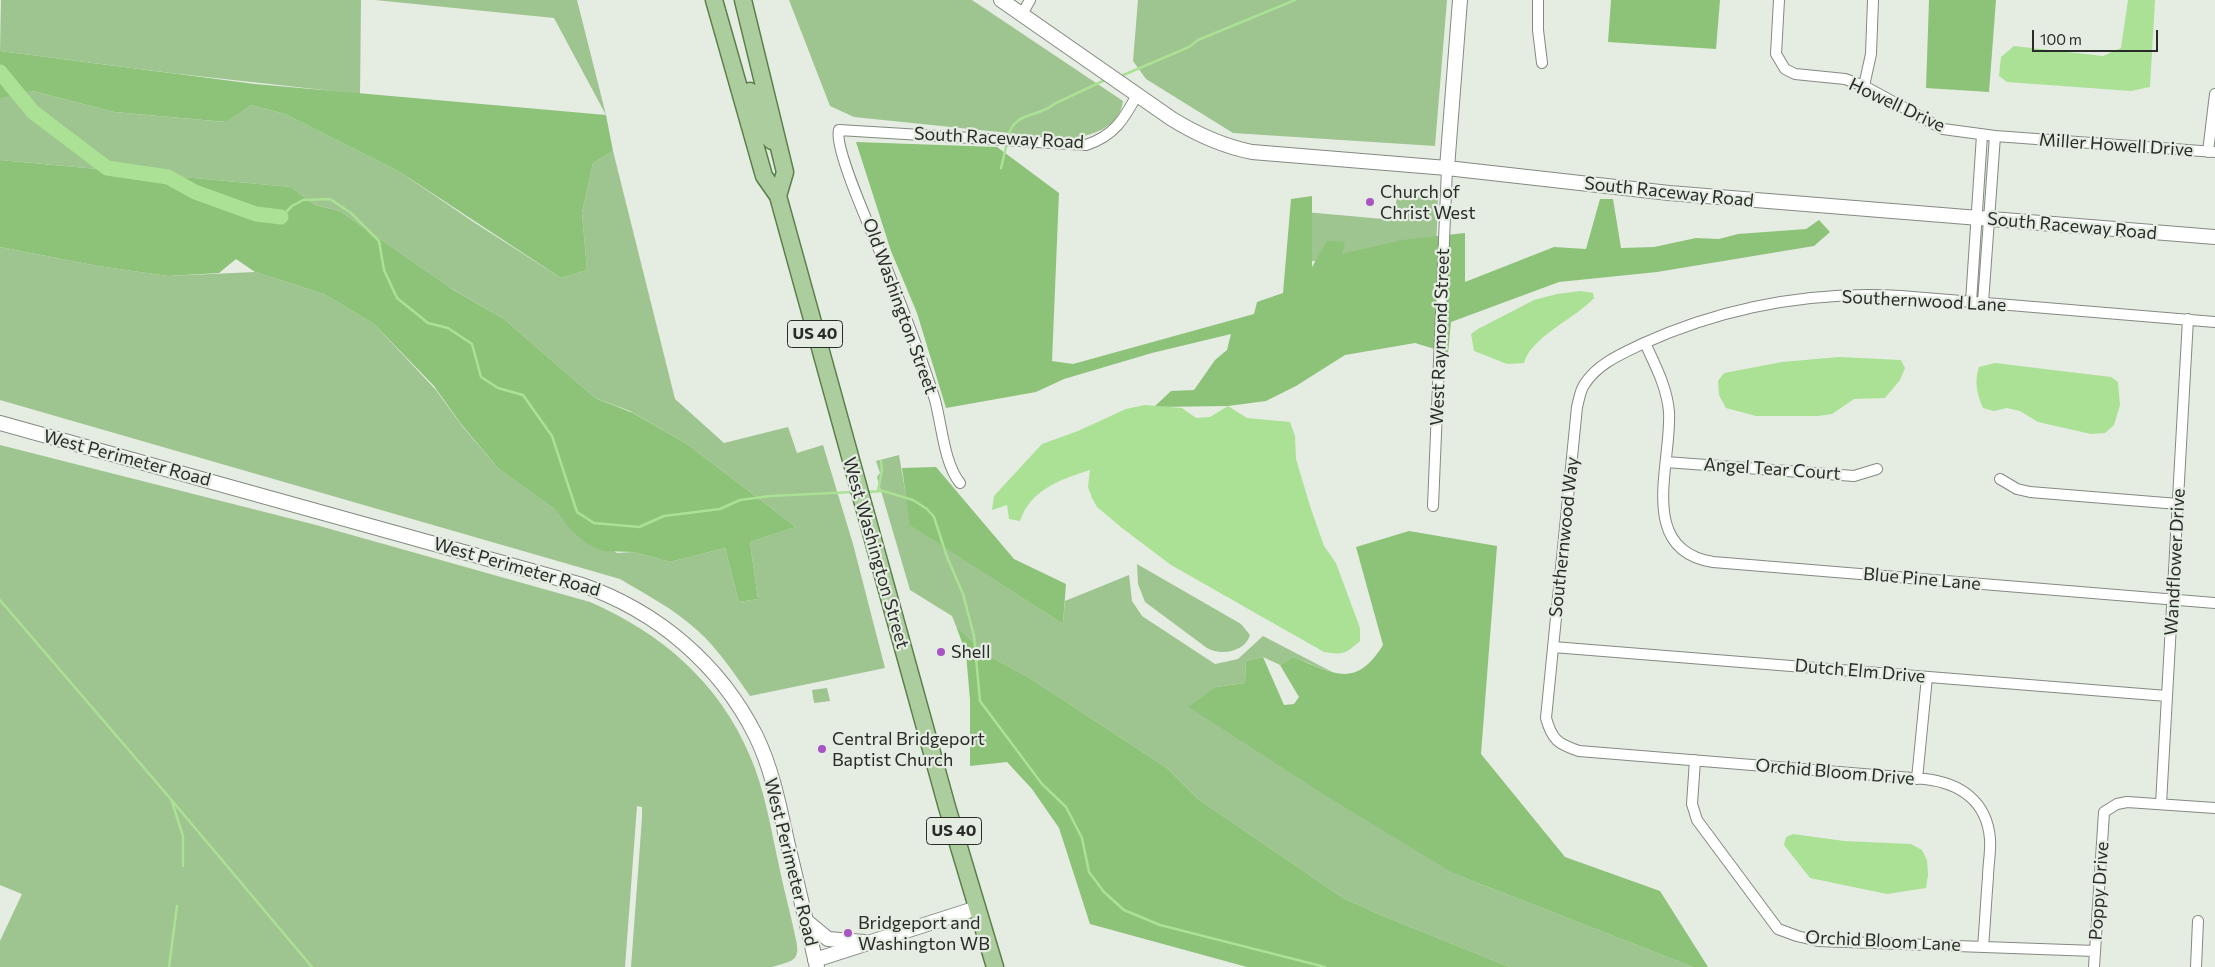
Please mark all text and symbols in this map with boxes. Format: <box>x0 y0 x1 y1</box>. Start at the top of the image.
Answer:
scale bar <box>2035 20 2161 52</box>
text: 100 m <box>2040 30 2082 48</box>
street label: Howell Drive <box>1845 73 1949 137</box>
street label: South Raceway Road <box>913 123 1085 153</box>
street label: Miller Howell Drive <box>2038 129 2194 161</box>
street label: South Raceway Road <box>1583 172 1755 212</box>
place label: Church of Christ West <box>1380 181 1476 223</box>
marker: Church of Christ West <box>1364 196 1376 208</box>
street label: South Raceway Road <box>1986 208 2158 244</box>
street label: Old Washington Street <box>858 215 942 397</box>
street label: West Raymond Street <box>1426 248 1454 426</box>
street label: Southernwood Lane <box>1841 286 2007 316</box>
road number: US 40 <box>788 320 842 348</box>
street label: West Perimeter Road <box>41 425 213 491</box>
street label: Angel Tear Court <box>1703 453 1841 485</box>
street label: West Washington Street <box>838 455 914 651</box>
street label: Southernwood Way <box>1545 456 1583 618</box>
street label: Wandflower Drive <box>2160 488 2190 636</box>
street label: West Perimeter Road <box>431 533 603 601</box>
street label: Blue Pine Lane <box>1862 563 1982 595</box>
place label: Shell <box>951 641 991 663</box>
marker: Shell <box>935 646 947 658</box>
street label: Dutch Elm Drive <box>1794 655 1926 687</box>
place label: Central Bridgeport Baptist Church <box>832 728 985 771</box>
marker: Central Bridgeport Baptist Church <box>816 743 828 755</box>
street label: Orchid Bloom Drive <box>1755 754 1915 790</box>
street label: West Perimeter Road <box>760 776 822 948</box>
road number: US 40 <box>926 818 982 844</box>
street label: Poppy Drive <box>2085 841 2113 941</box>
place label: Bridgeport and Washington WB <box>858 912 990 954</box>
street label: Orchid Bloom Lane <box>1805 926 1961 956</box>
marker: Bridgeport and Washington WB <box>842 927 854 939</box>

